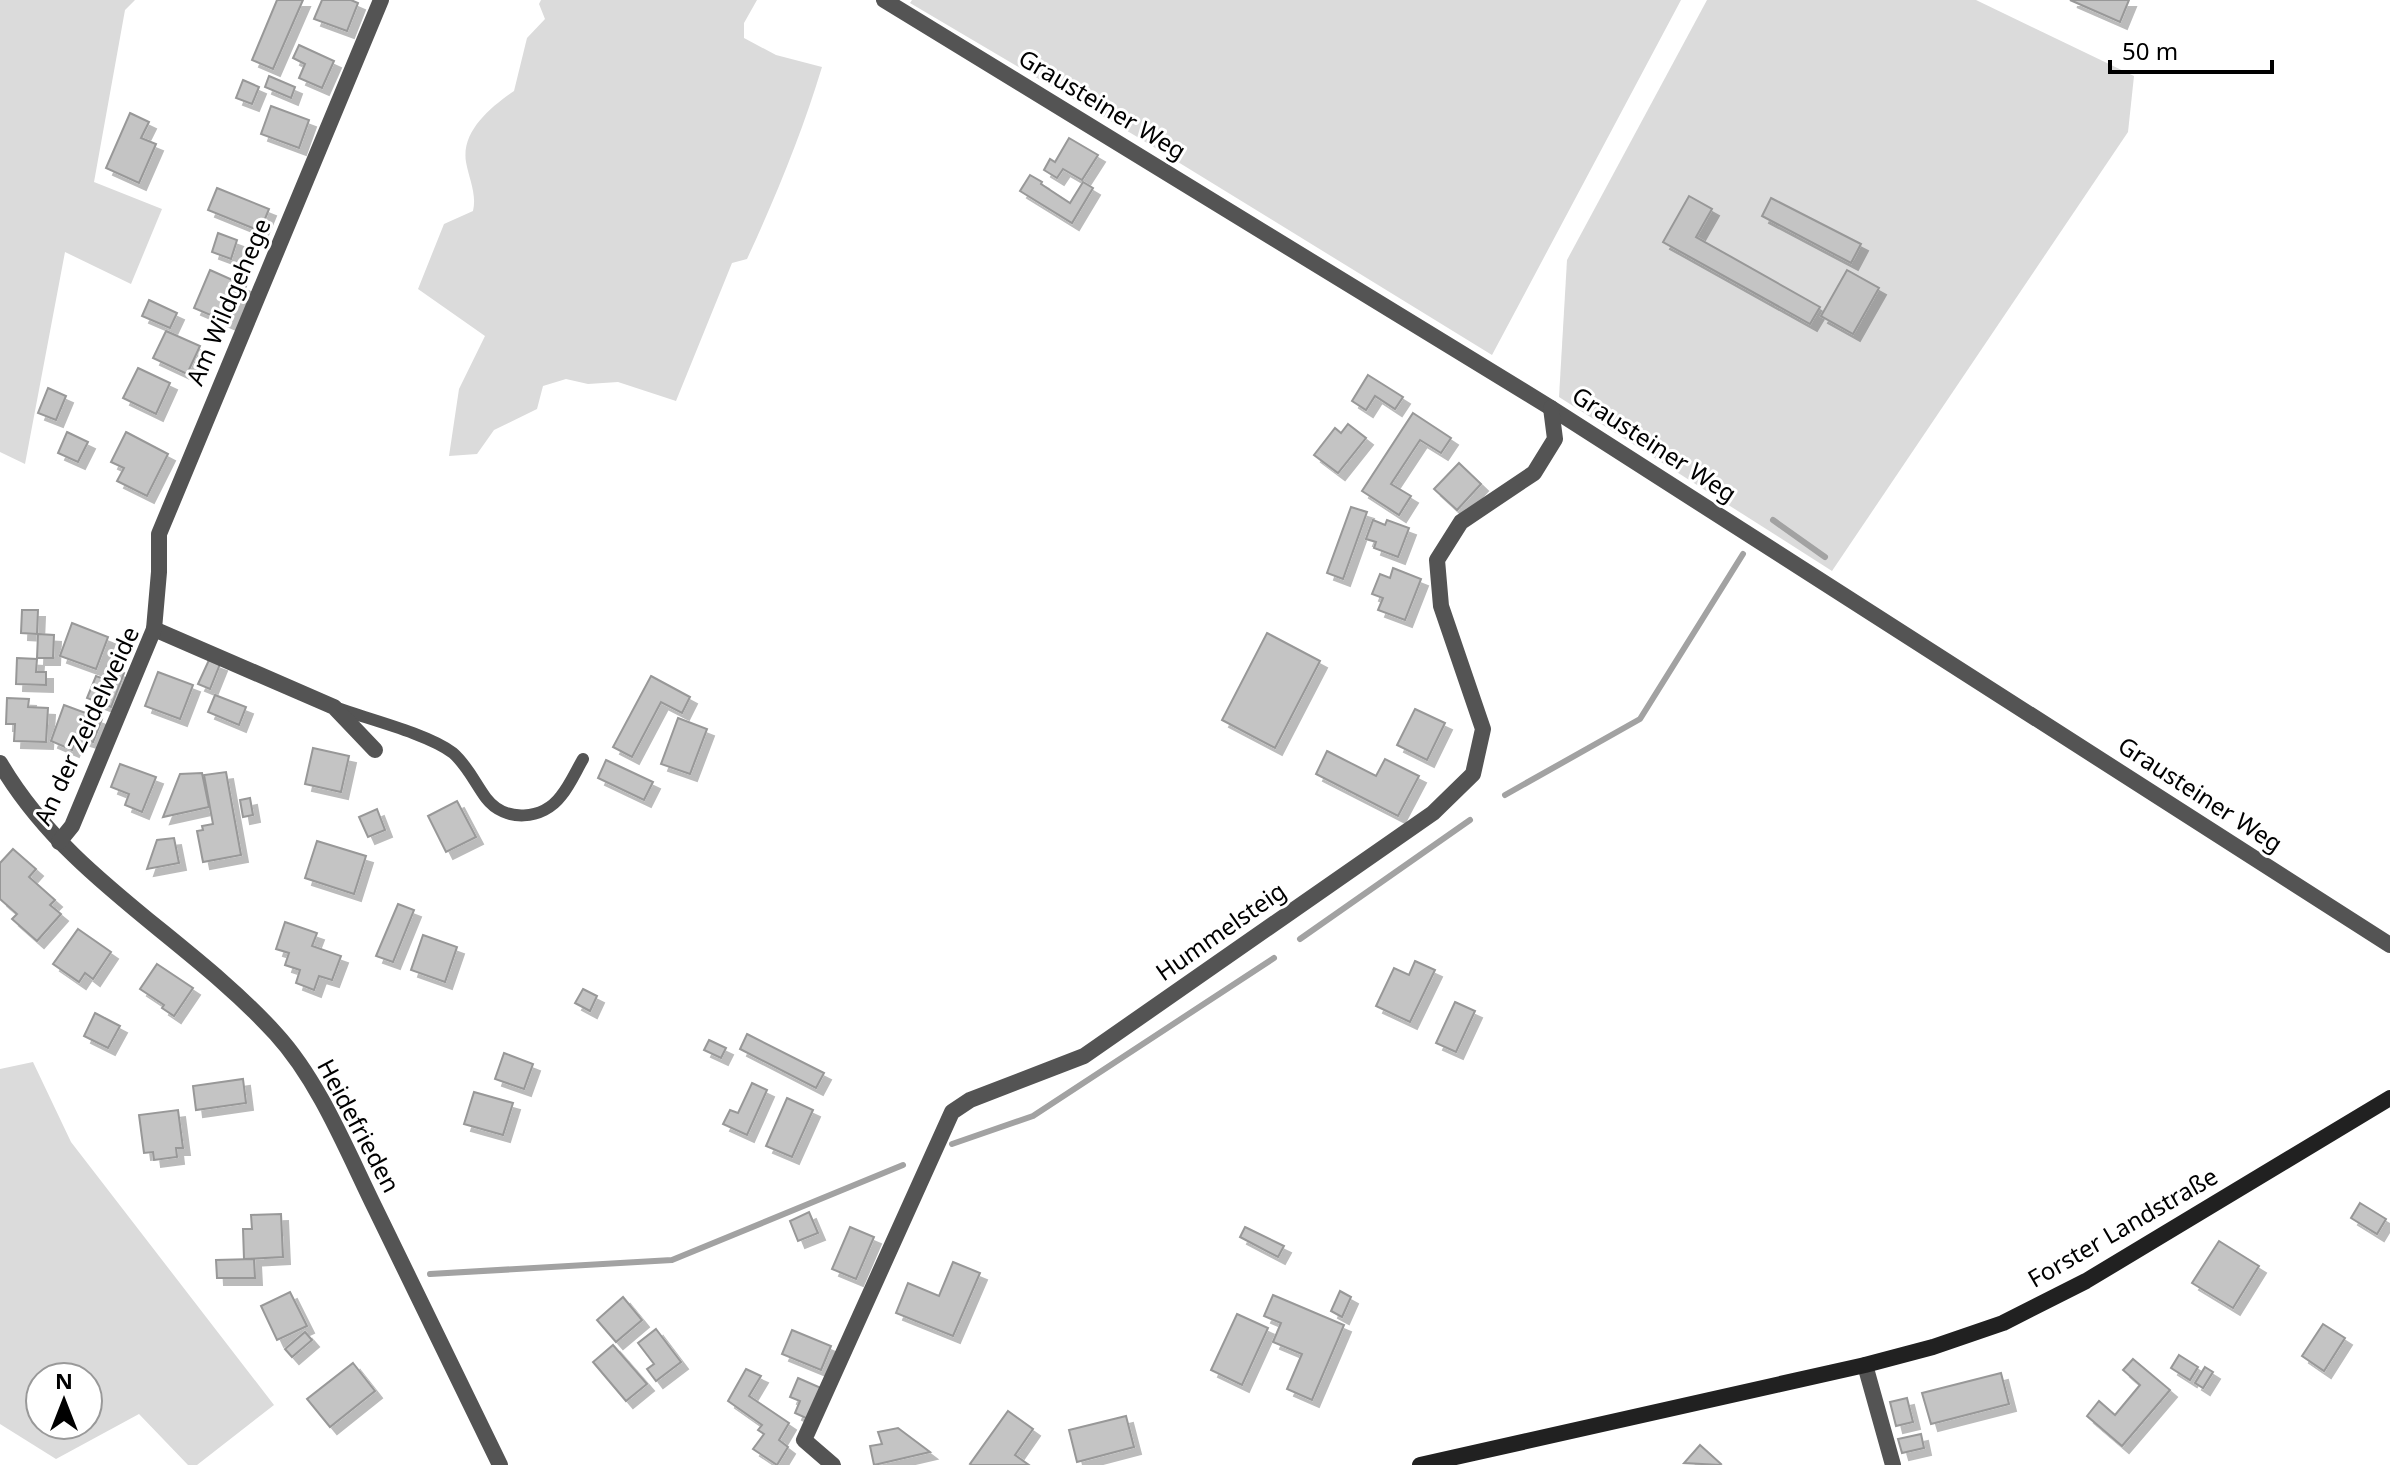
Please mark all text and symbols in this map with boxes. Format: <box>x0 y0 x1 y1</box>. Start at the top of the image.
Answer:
scale bar <box>2110 24 2272 74</box>
text: 50 m <box>2122 34 2178 67</box>
street label: Grausteiner Weg <box>1013 41 1193 167</box>
street label: Am Wildgehege <box>178 213 278 390</box>
street label: Grausteiner Weg <box>1566 378 1743 509</box>
street label: An der Zeidelweide <box>25 621 146 830</box>
street label: Grausteiner Weg <box>2112 728 2289 859</box>
street label: Hummelsteig <box>1148 874 1292 988</box>
street label: Heidefrieden <box>310 1053 408 1198</box>
street label: Forster Landstraße <box>2021 1159 2223 1295</box>
north arrow <box>24 1361 104 1441</box>
text: N <box>55 1365 73 1395</box>

